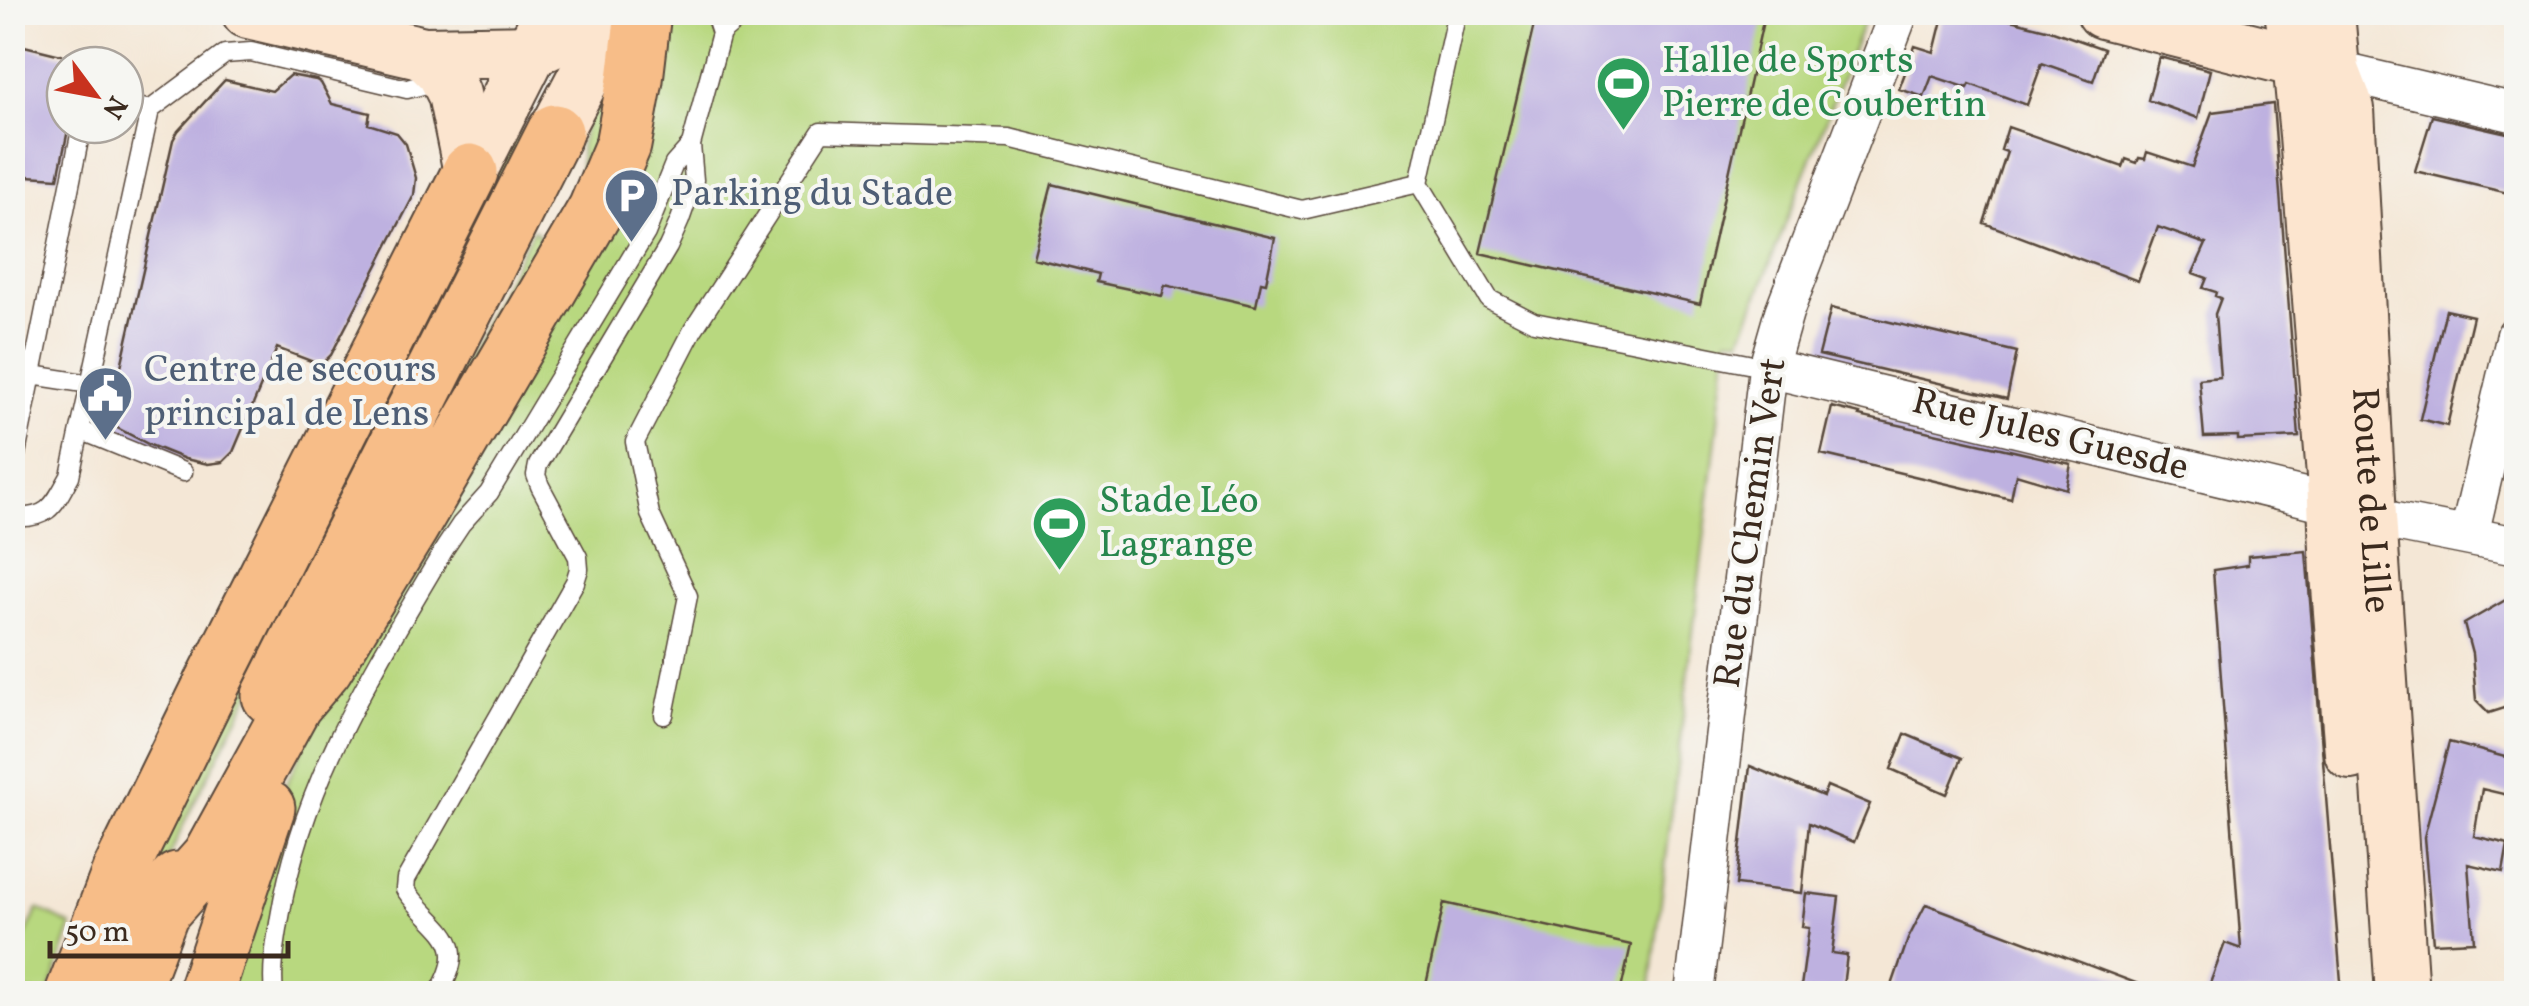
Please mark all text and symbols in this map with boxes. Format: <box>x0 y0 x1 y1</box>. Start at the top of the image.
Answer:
place label: Halle de Sports Pierre de Coubertin <box>1662 36 1987 133</box>
north arrow <box>45 45 145 145</box>
sports icon: Halle de Sports Pierre de Coubertin <box>1593 54 1653 133</box>
text: N <box>92 88 136 126</box>
parking icon: Parking du Stade <box>602 165 662 244</box>
place label: Parking du Stade <box>671 169 953 222</box>
place label: Centre de secours principal de Lens <box>144 345 437 442</box>
street label: Rue du Chemin Vert <box>1703 354 1801 692</box>
public building icon: Centre de secours principal de Lens <box>75 363 135 442</box>
street label: Rue Jules Guesde <box>1906 376 2194 496</box>
street label: Route de Lille <box>2337 386 2403 615</box>
place label: Stade Léo Lagrange <box>1099 476 1259 573</box>
sports icon: Stade Léo Lagrange <box>1030 494 1090 573</box>
scale bar <box>50 896 288 958</box>
text: 50 m <box>65 912 129 954</box>

